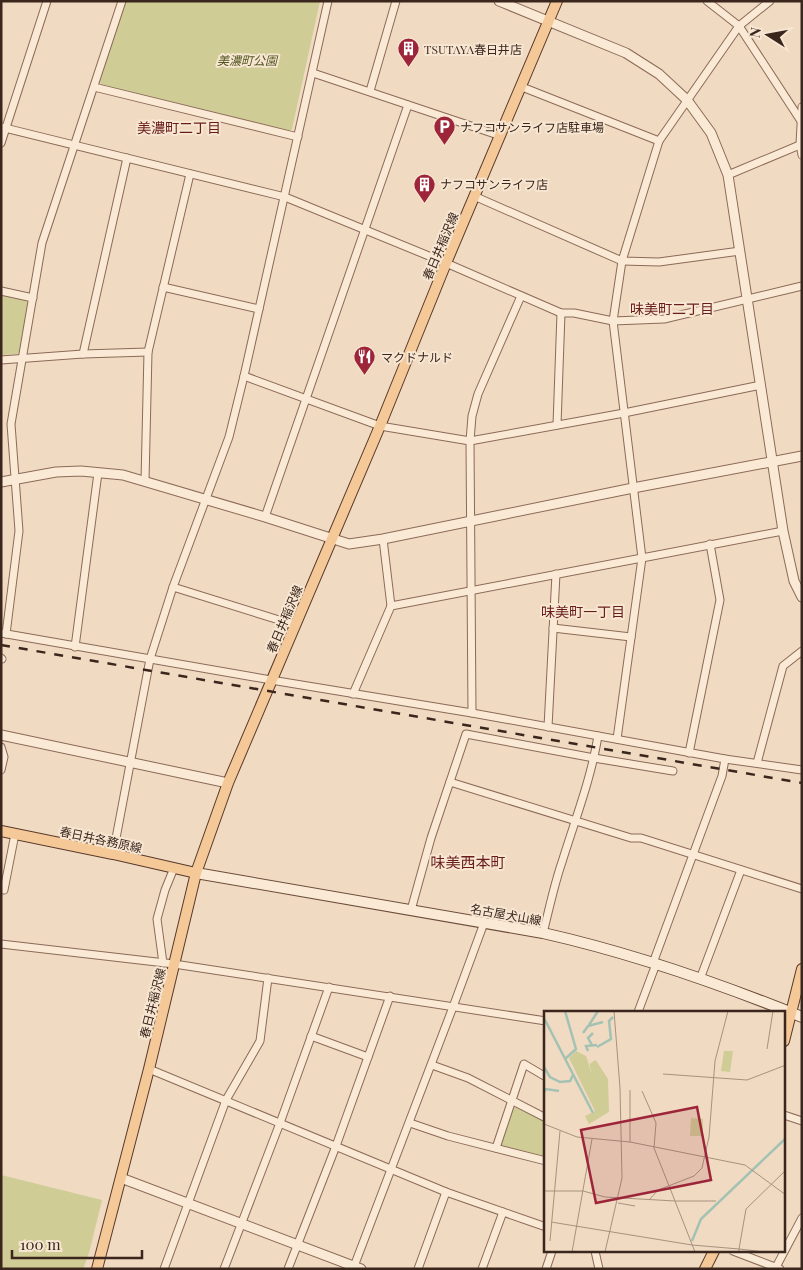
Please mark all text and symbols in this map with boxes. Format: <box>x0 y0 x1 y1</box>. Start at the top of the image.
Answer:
north arrow <box>743 10 793 60</box>
text: N <box>744 26 765 39</box>
building icon: TSUTAYA春日井店 <box>396 37 420 68</box>
place label: TSUTAYA春日井店 <box>424 41 522 57</box>
park label: 美濃町公園 <box>217 52 279 68</box>
parking icon: ナフコサンライフ店駐車場 <box>432 115 456 146</box>
district label: 美濃町二丁目 <box>137 118 221 137</box>
place label: ナフコサンライフ店駐車場 <box>460 119 604 135</box>
building icon: ナフコサンライフ店 <box>412 172 436 203</box>
place label: ナフコサンライフ店 <box>440 176 548 192</box>
street label: 春日井稲沢線 <box>419 210 461 282</box>
district label: 味美町二丁目 <box>630 299 714 318</box>
restaurant icon: マクドナルド <box>353 345 377 376</box>
place label: マクドナルド <box>381 349 453 365</box>
street label: 春日井稲沢線 <box>263 583 305 655</box>
district label: 味美町一丁目 <box>541 602 625 621</box>
street label: 春日井各務原線 <box>58 822 144 856</box>
district label: 味美西本町 <box>430 852 506 872</box>
street label: 名古屋犬山線 <box>469 900 543 928</box>
street label: 春日井稲沢線 <box>136 966 168 1040</box>
inset map <box>544 1011 786 1252</box>
scale bar <box>12 1228 142 1260</box>
text: 100 m <box>20 1234 61 1254</box>

